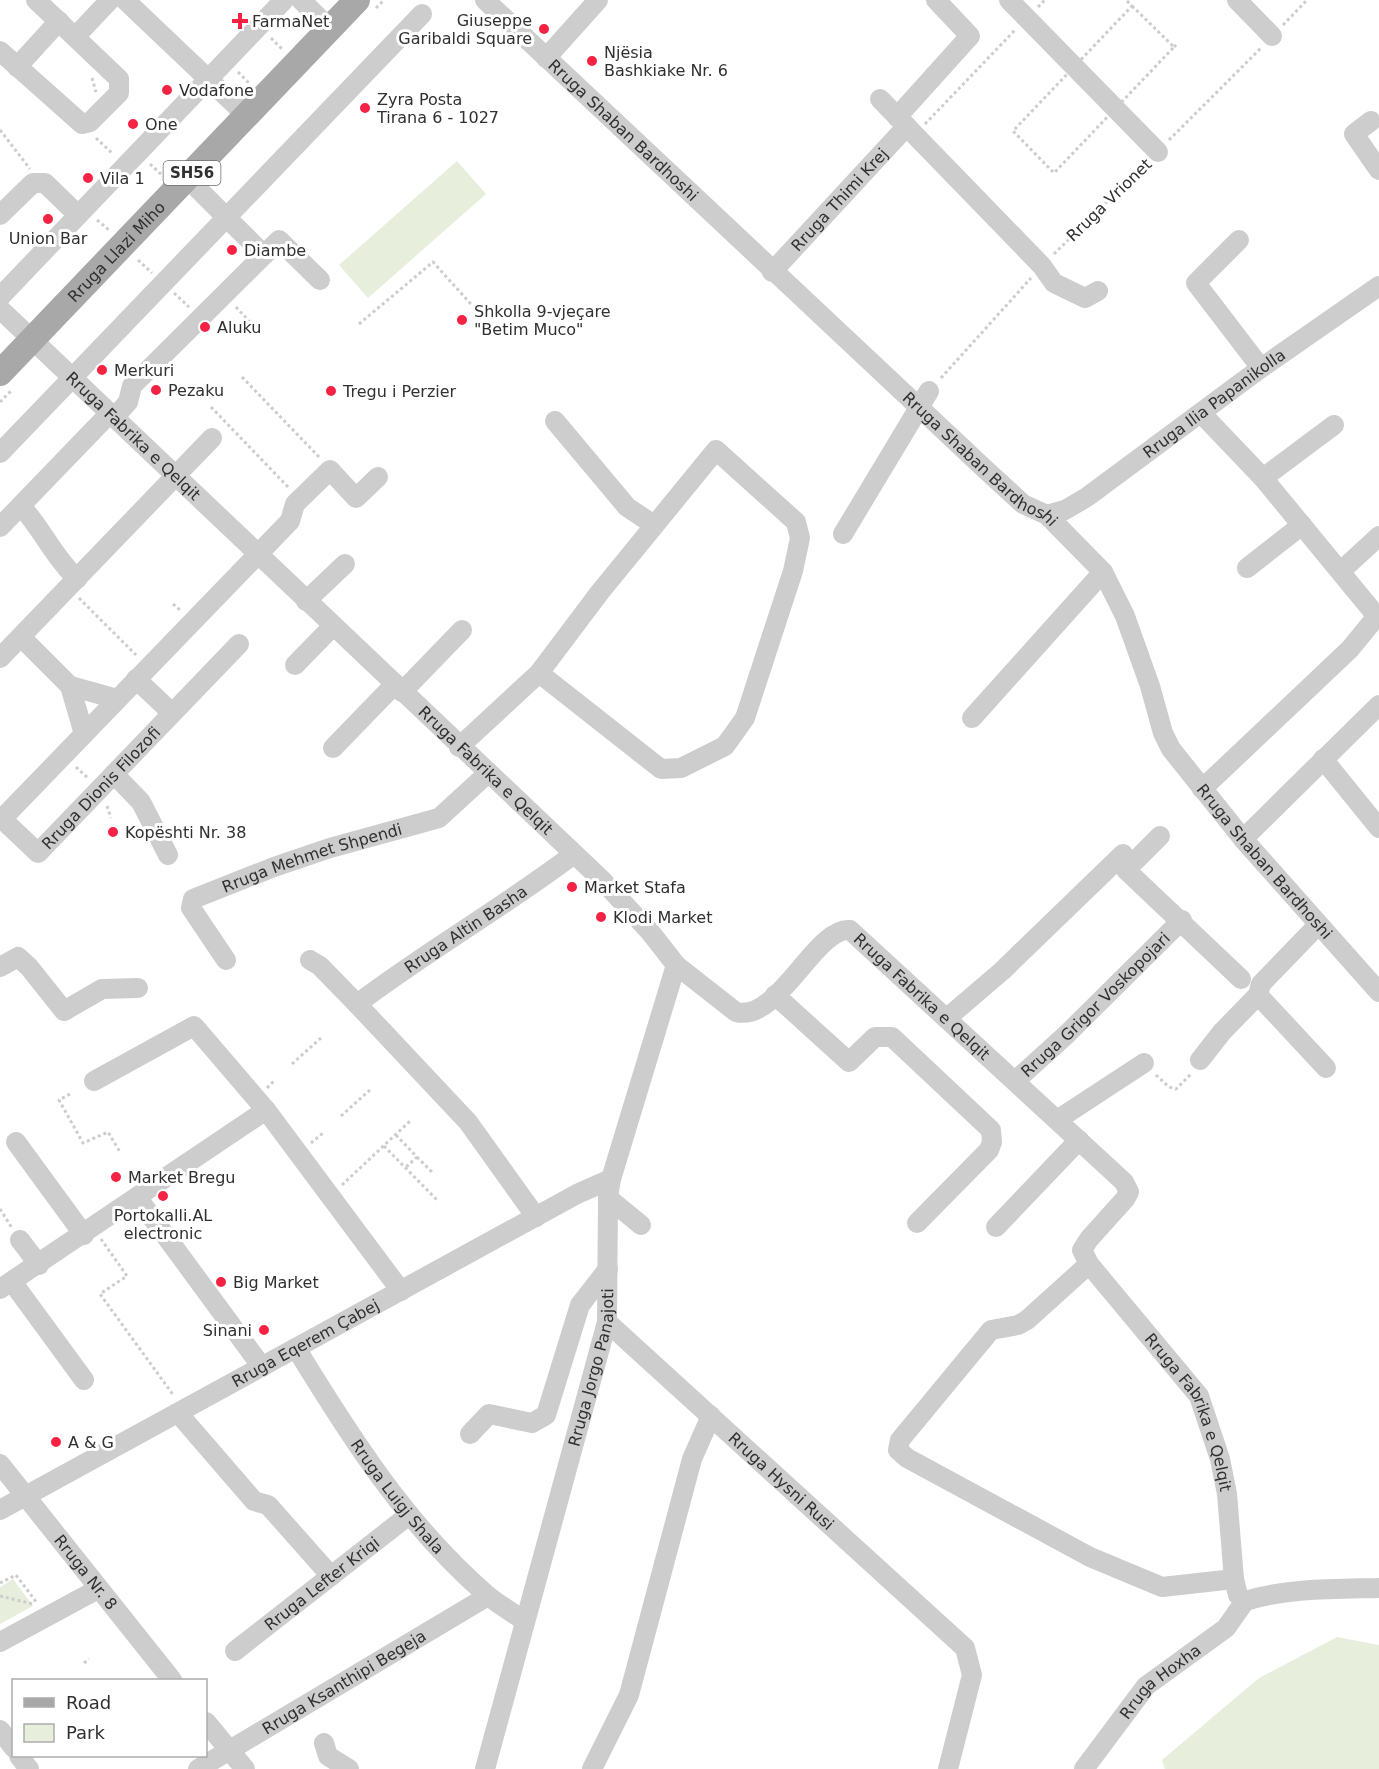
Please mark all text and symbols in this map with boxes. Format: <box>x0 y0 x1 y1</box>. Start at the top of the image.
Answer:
place label: Giuseppe Garibaldi Square <box>398 11 532 48</box>
place label: FarmaNet <box>252 12 329 31</box>
marker: FarmaNet <box>233 14 247 28</box>
marker: Giuseppe Garibaldi Square <box>537 22 551 36</box>
place label: Njësia Bashkiake Nr. 6 <box>604 43 728 80</box>
marker: Njësia Bashkiake Nr. 6 <box>585 54 599 68</box>
street label: Rruga Shaban Bardhoshi <box>545 55 702 205</box>
place label: Vodafone <box>179 81 254 100</box>
marker: Vodafone <box>160 83 174 97</box>
place label: Zyra Posta Tirana 6 - 1027 <box>376 90 499 127</box>
marker: Zyra Posta Tirana 6 - 1027 <box>358 101 372 115</box>
place label: One <box>145 115 178 134</box>
marker: One <box>126 117 140 131</box>
street label: Rruga Thimi Krej <box>787 144 891 255</box>
street label: Rruga Vrionet <box>1063 155 1155 245</box>
road number: SH56 <box>164 161 220 185</box>
place label: Vila 1 <box>100 169 145 188</box>
marker: Vila 1 <box>81 171 95 185</box>
street label: Rruga Llazi Miho <box>64 197 169 306</box>
marker: Union Bar <box>41 212 55 226</box>
place label: Union Bar <box>9 229 88 248</box>
place label: Diambe <box>244 241 306 260</box>
marker: Diambe <box>225 243 239 257</box>
place label: Shkolla 9-vjeçare "Betim Muco" <box>474 302 611 339</box>
marker: Shkolla 9-vjeçare "Betim Muco" <box>455 313 469 327</box>
place label: Aluku <box>217 318 261 337</box>
marker: Aluku <box>198 320 212 334</box>
street label: Rruga Ilia Papanikolla <box>1139 345 1289 462</box>
place label: Merkuri <box>114 361 174 380</box>
marker: Merkuri <box>95 363 109 377</box>
street label: Rruga Fabrika e Qelqit <box>62 367 205 504</box>
place label: Pezaku <box>168 381 224 400</box>
place label: Tregu i Perzier <box>342 382 457 401</box>
marker: Pezaku <box>149 383 163 397</box>
marker: Tregu i Perzier <box>324 384 338 398</box>
street label: Rruga Shaban Bardhoshi <box>899 388 1062 530</box>
street label: Rruga Fabrika e Qelqit <box>415 702 557 838</box>
street label: Rruga Dionis Filozofi <box>38 723 164 853</box>
street label: Rruga Shaban Bardhoshi <box>1193 780 1337 943</box>
street label: Rruga Mehmet Shpendi <box>219 819 404 896</box>
place label: Kopështi Nr. 38 <box>125 823 246 842</box>
marker: Kopështi Nr. 38 <box>106 825 120 839</box>
place label: Market Stafa <box>584 878 686 897</box>
marker: Market Stafa <box>565 880 579 894</box>
street label: Rruga Altin Basha <box>401 881 531 977</box>
place label: Klodi Market <box>613 908 712 927</box>
marker: Klodi Market <box>594 910 608 924</box>
street label: Rruga Grigor Voskopojari <box>1017 928 1174 1081</box>
street label: Rruga Fabrika e Qelqit <box>850 929 994 1064</box>
place label: Market Bregu <box>128 1168 235 1187</box>
marker: Market Bregu <box>109 1170 123 1184</box>
marker: Portokalli.AL electronic <box>156 1189 170 1203</box>
place label: Portokalli.AL electronic <box>114 1206 212 1243</box>
place label: Big Market <box>233 1273 319 1292</box>
marker: Big Market <box>214 1275 228 1289</box>
street label: Rruga Jorgo Panajoti <box>564 1288 617 1449</box>
street label: Rruga Eqerem Çabej <box>228 1295 382 1391</box>
place label: Sinani <box>203 1321 252 1340</box>
marker: Sinani <box>257 1323 271 1337</box>
street label: Rruga Fabrika e Qelqit <box>1141 1329 1236 1493</box>
street label: Rruga Hysni Rusi <box>725 1428 838 1534</box>
place label: A & G <box>68 1433 114 1452</box>
marker: A & G <box>49 1435 63 1449</box>
street label: Rruga Luigj Shala <box>347 1435 448 1557</box>
street label: Rruga Nr. 8 <box>50 1531 122 1613</box>
street label: Rruga Lefter Kriqi <box>260 1532 383 1634</box>
street label: Rruga Ksanthipi Begeja <box>259 1626 429 1738</box>
street label: Rruga Hoxha <box>1115 1640 1204 1722</box>
legend <box>12 1679 207 1757</box>
text: Road <box>66 1692 111 1713</box>
text: Park <box>66 1722 105 1743</box>

